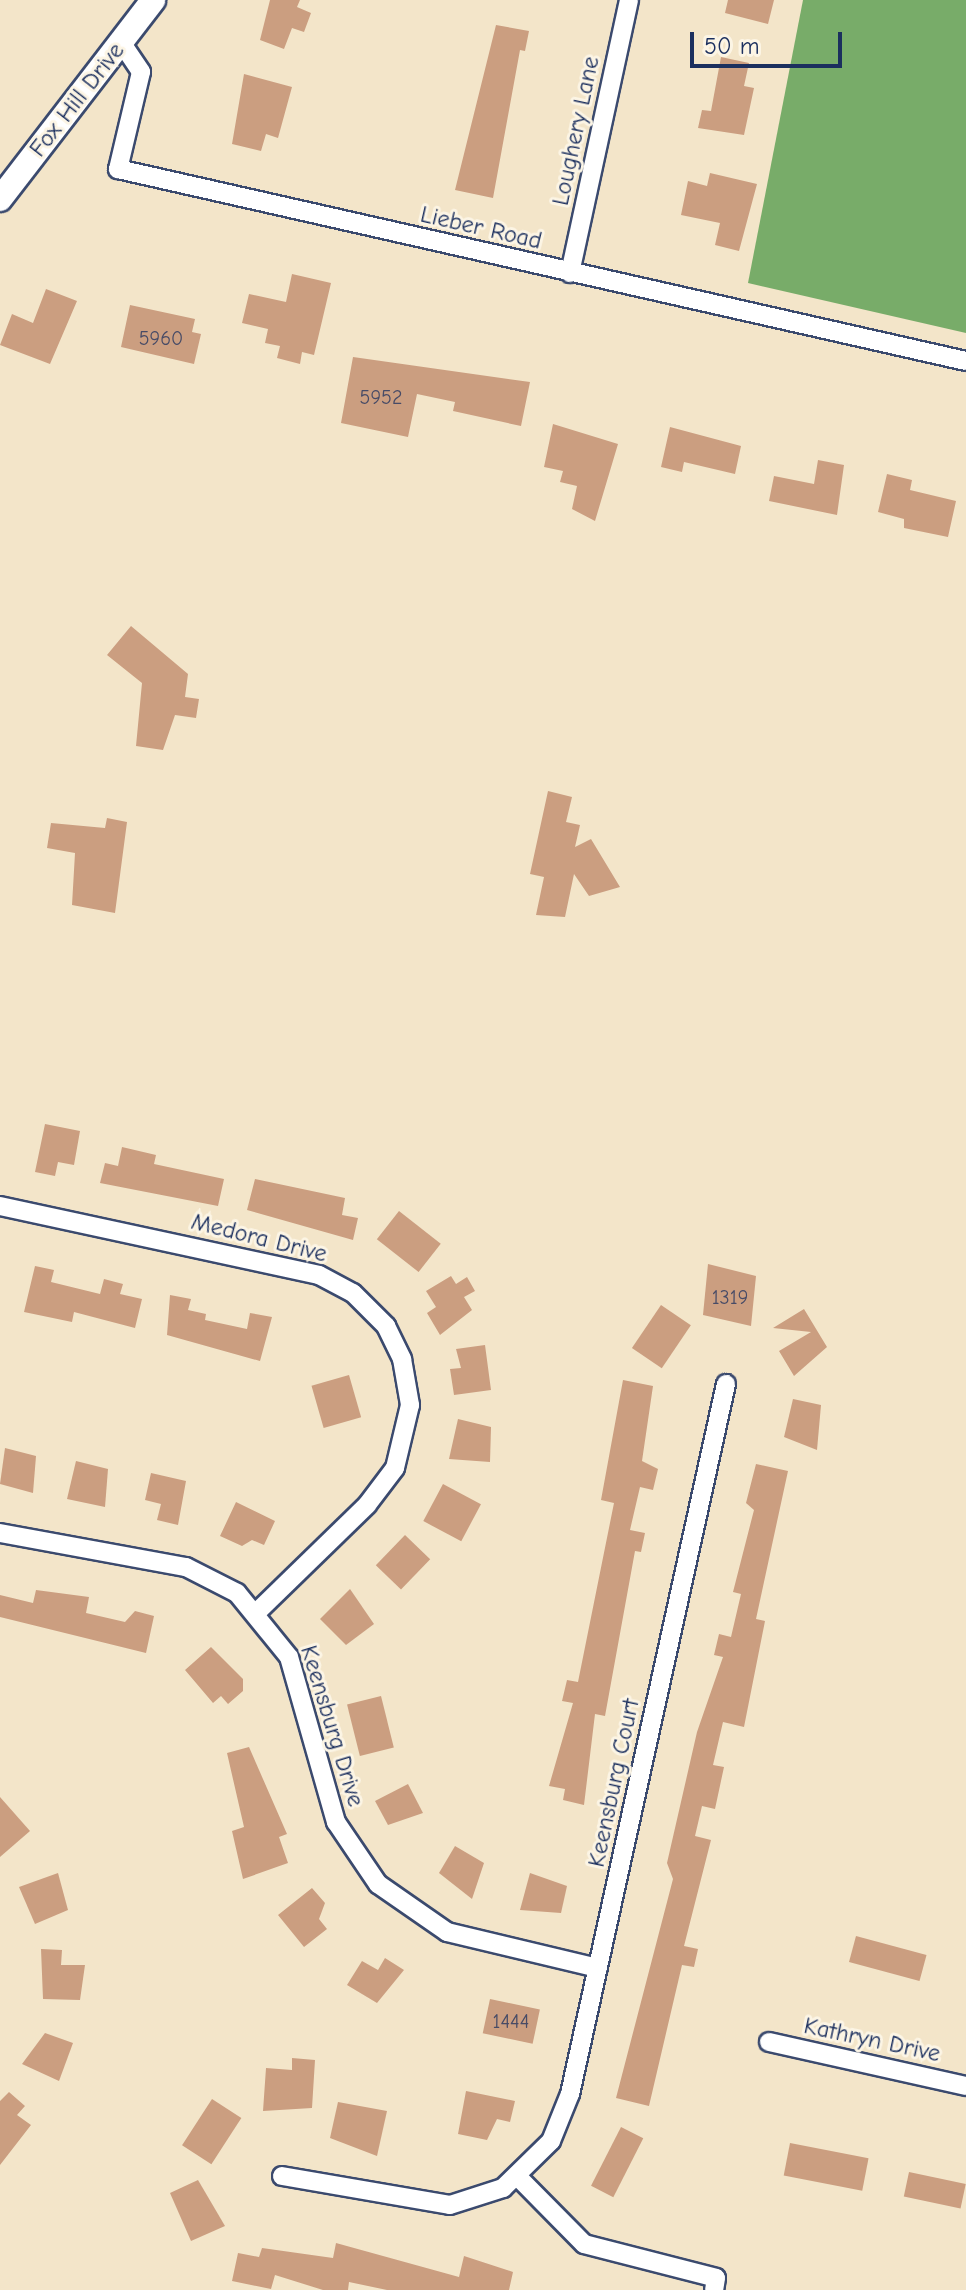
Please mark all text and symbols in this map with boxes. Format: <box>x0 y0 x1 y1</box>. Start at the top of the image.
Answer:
scale bar <box>694 16 846 66</box>
text: 50 m <box>704 32 760 60</box>
street label: Fox Hill Drive <box>24 37 130 163</box>
street label: Loughery Lane <box>546 54 606 208</box>
street label: Lieber Road <box>417 200 545 256</box>
house number: 5960 <box>139 326 183 350</box>
house number: 5952 <box>360 385 402 409</box>
street label: Medora Drive <box>188 1207 330 1269</box>
house number: 1319 <box>712 1285 748 1309</box>
street label: Keensburg Drive <box>294 1642 370 1810</box>
street label: Keensburg Court <box>582 1696 646 1870</box>
house number: 1444 <box>493 2009 529 2033</box>
street label: Kathryn Drive <box>801 2011 943 2069</box>

